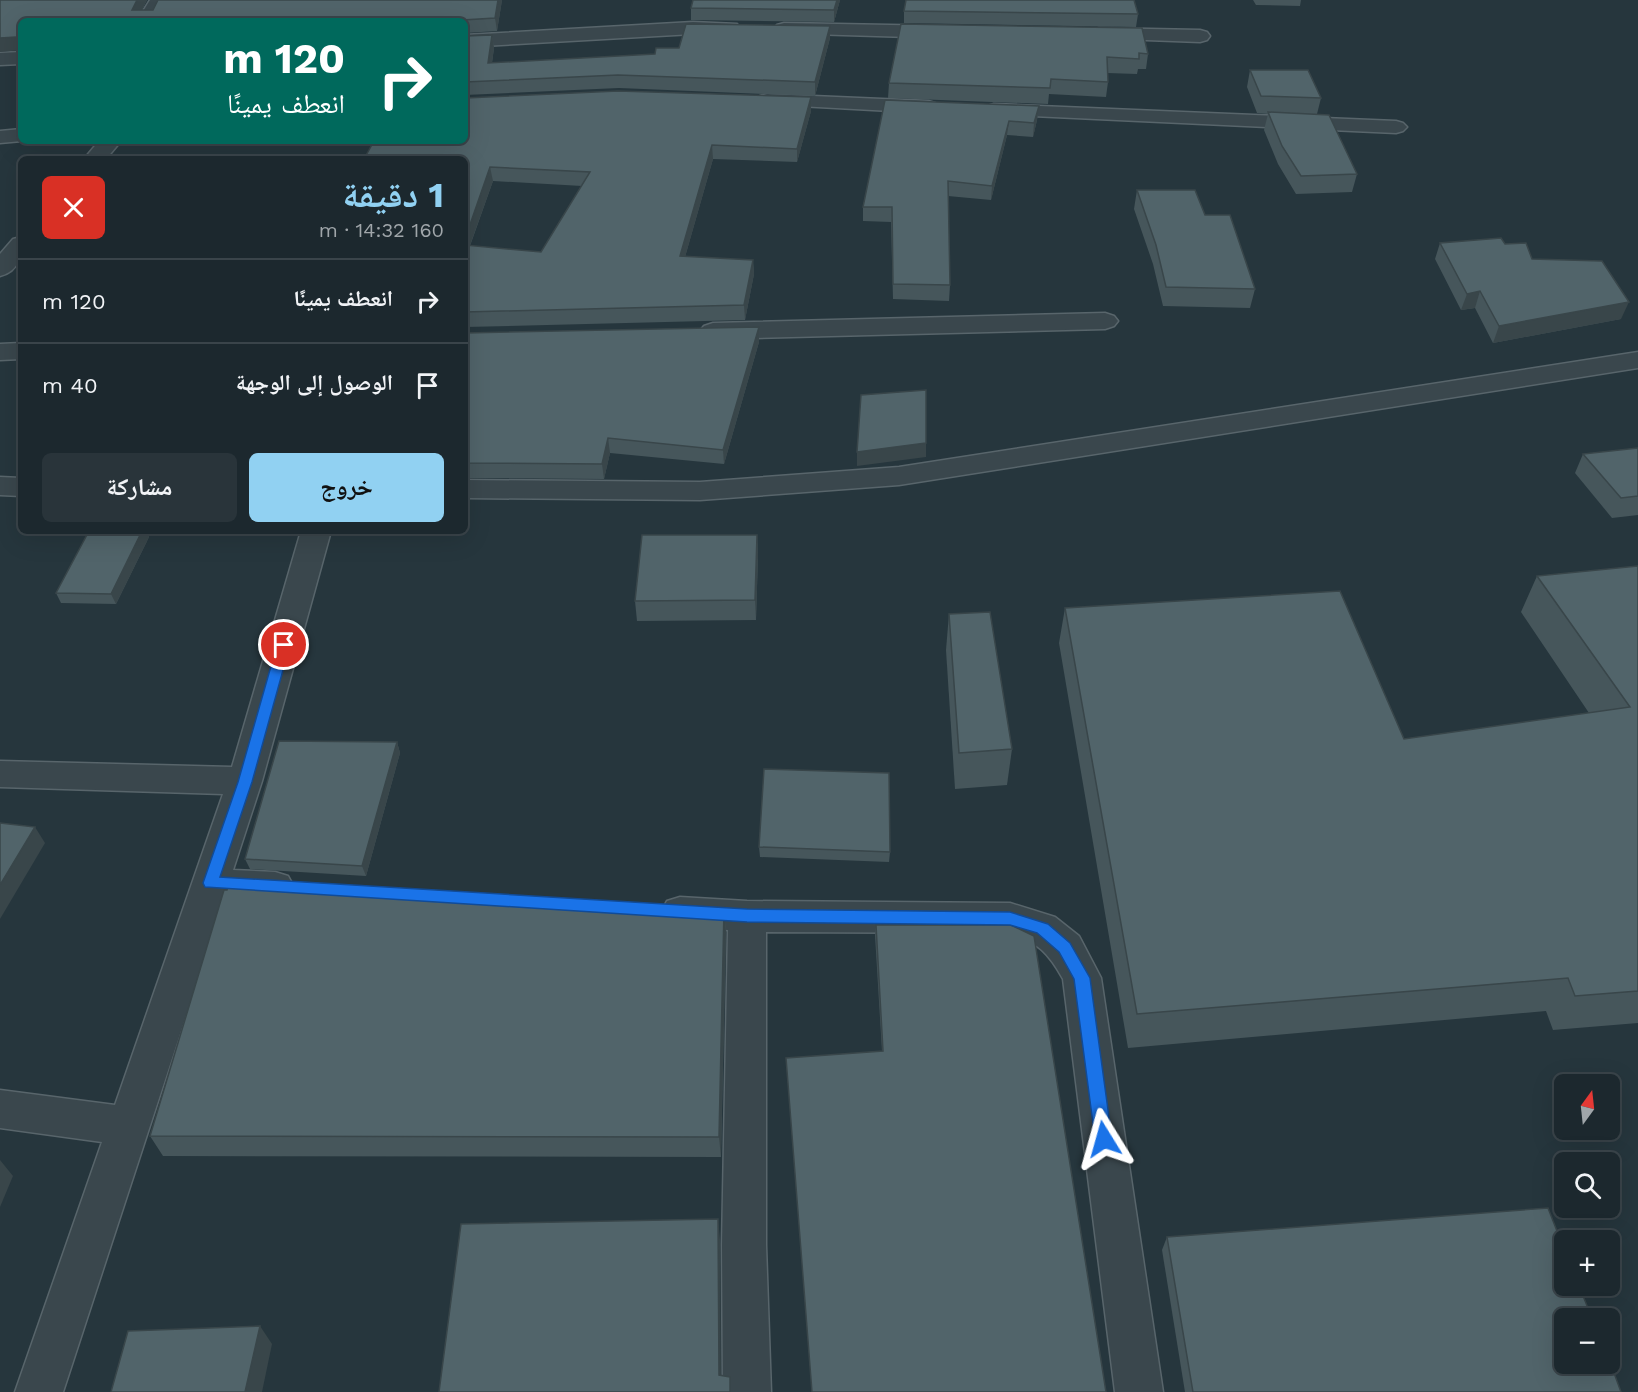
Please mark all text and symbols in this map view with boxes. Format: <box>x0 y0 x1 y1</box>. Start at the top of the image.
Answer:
text: 120 m <box>223 34 345 83</box>
icon: right <box>366 42 444 120</box>
text: انعطف يمينًا <box>227 88 345 120</box>
text: 1 دقيقة <box>343 174 444 216</box>
button: close <box>42 176 105 239</box>
text: 160 m · 14:32 <box>319 218 444 242</box>
icon: right <box>411 285 444 318</box>
text: انعطف يمينًا <box>293 286 393 311</box>
text: 120 m <box>42 289 106 314</box>
icon: arrive <box>411 369 444 402</box>
text: الوصول إلى الوجهة <box>236 370 393 395</box>
text: 40 m <box>42 373 98 398</box>
button: مشاركة <box>42 453 237 522</box>
button: خروج <box>249 453 444 522</box>
pin <box>258 619 309 670</box>
icon: arrive <box>267 628 300 661</box>
north arrow <box>1554 1074 1620 1140</box>
map controls <box>1554 1074 1620 1374</box>
position arrow <box>1072 1107 1136 1171</box>
button: search <box>1554 1152 1620 1218</box>
button: + <box>1554 1230 1620 1296</box>
button: − <box>1554 1308 1620 1374</box>

